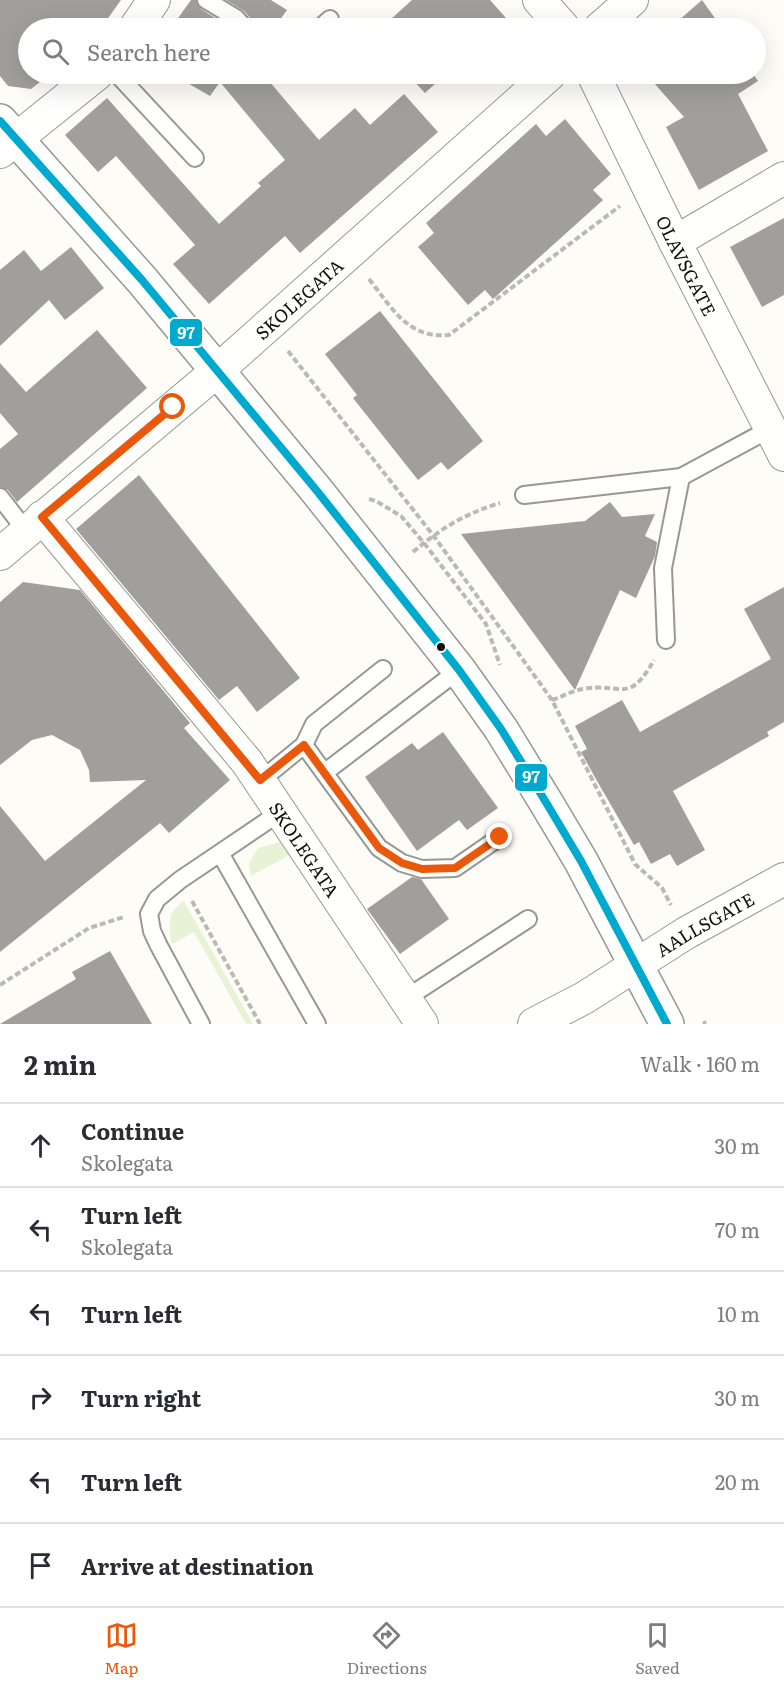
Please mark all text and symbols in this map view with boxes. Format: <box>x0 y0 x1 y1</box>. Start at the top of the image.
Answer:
search box <box>18 18 766 84</box>
icon: search <box>39 35 72 68</box>
text: Search here <box>87 35 210 68</box>
street label: OLAVSGATE <box>650 210 724 320</box>
street label: SKOLEGATA <box>248 252 348 345</box>
line badge: 97 <box>169 318 203 347</box>
text: 97 <box>177 320 195 344</box>
route start <box>159 393 185 419</box>
unlabelled marker <box>435 641 447 653</box>
line badge: 97 <box>514 763 548 792</box>
text: 97 <box>522 764 540 788</box>
street label: SKOLEGATA <box>263 796 347 902</box>
route end <box>486 823 512 849</box>
street label: AALLSGATE <box>650 885 759 963</box>
text: 2 min <box>24 1044 97 1083</box>
text: Walk · 160 m <box>640 1048 760 1078</box>
text: Continue <box>81 1114 184 1147</box>
icon: ahead <box>24 1129 57 1162</box>
text: 30 m <box>714 1130 760 1160</box>
text: Skolegata <box>81 1147 173 1177</box>
text: Turn left <box>81 1198 182 1231</box>
icon: left <box>24 1213 57 1246</box>
text: 70 m <box>715 1214 760 1244</box>
text: Skolegata <box>81 1231 173 1261</box>
icon: left <box>24 1297 57 1330</box>
text: Turn left <box>81 1297 182 1330</box>
text: 10 m <box>717 1298 760 1328</box>
icon: right <box>24 1381 57 1414</box>
text: Turn right <box>81 1381 201 1414</box>
text: 30 m <box>714 1382 760 1412</box>
icon: left <box>24 1465 57 1498</box>
text: Turn left <box>81 1465 182 1498</box>
text: 20 m <box>715 1466 760 1496</box>
icon: arrive <box>24 1549 57 1582</box>
text: Arrive at destination <box>81 1549 314 1582</box>
tab: Map <box>104 1619 138 1679</box>
tab: Directions <box>347 1619 427 1679</box>
tab: Saved <box>635 1619 680 1679</box>

